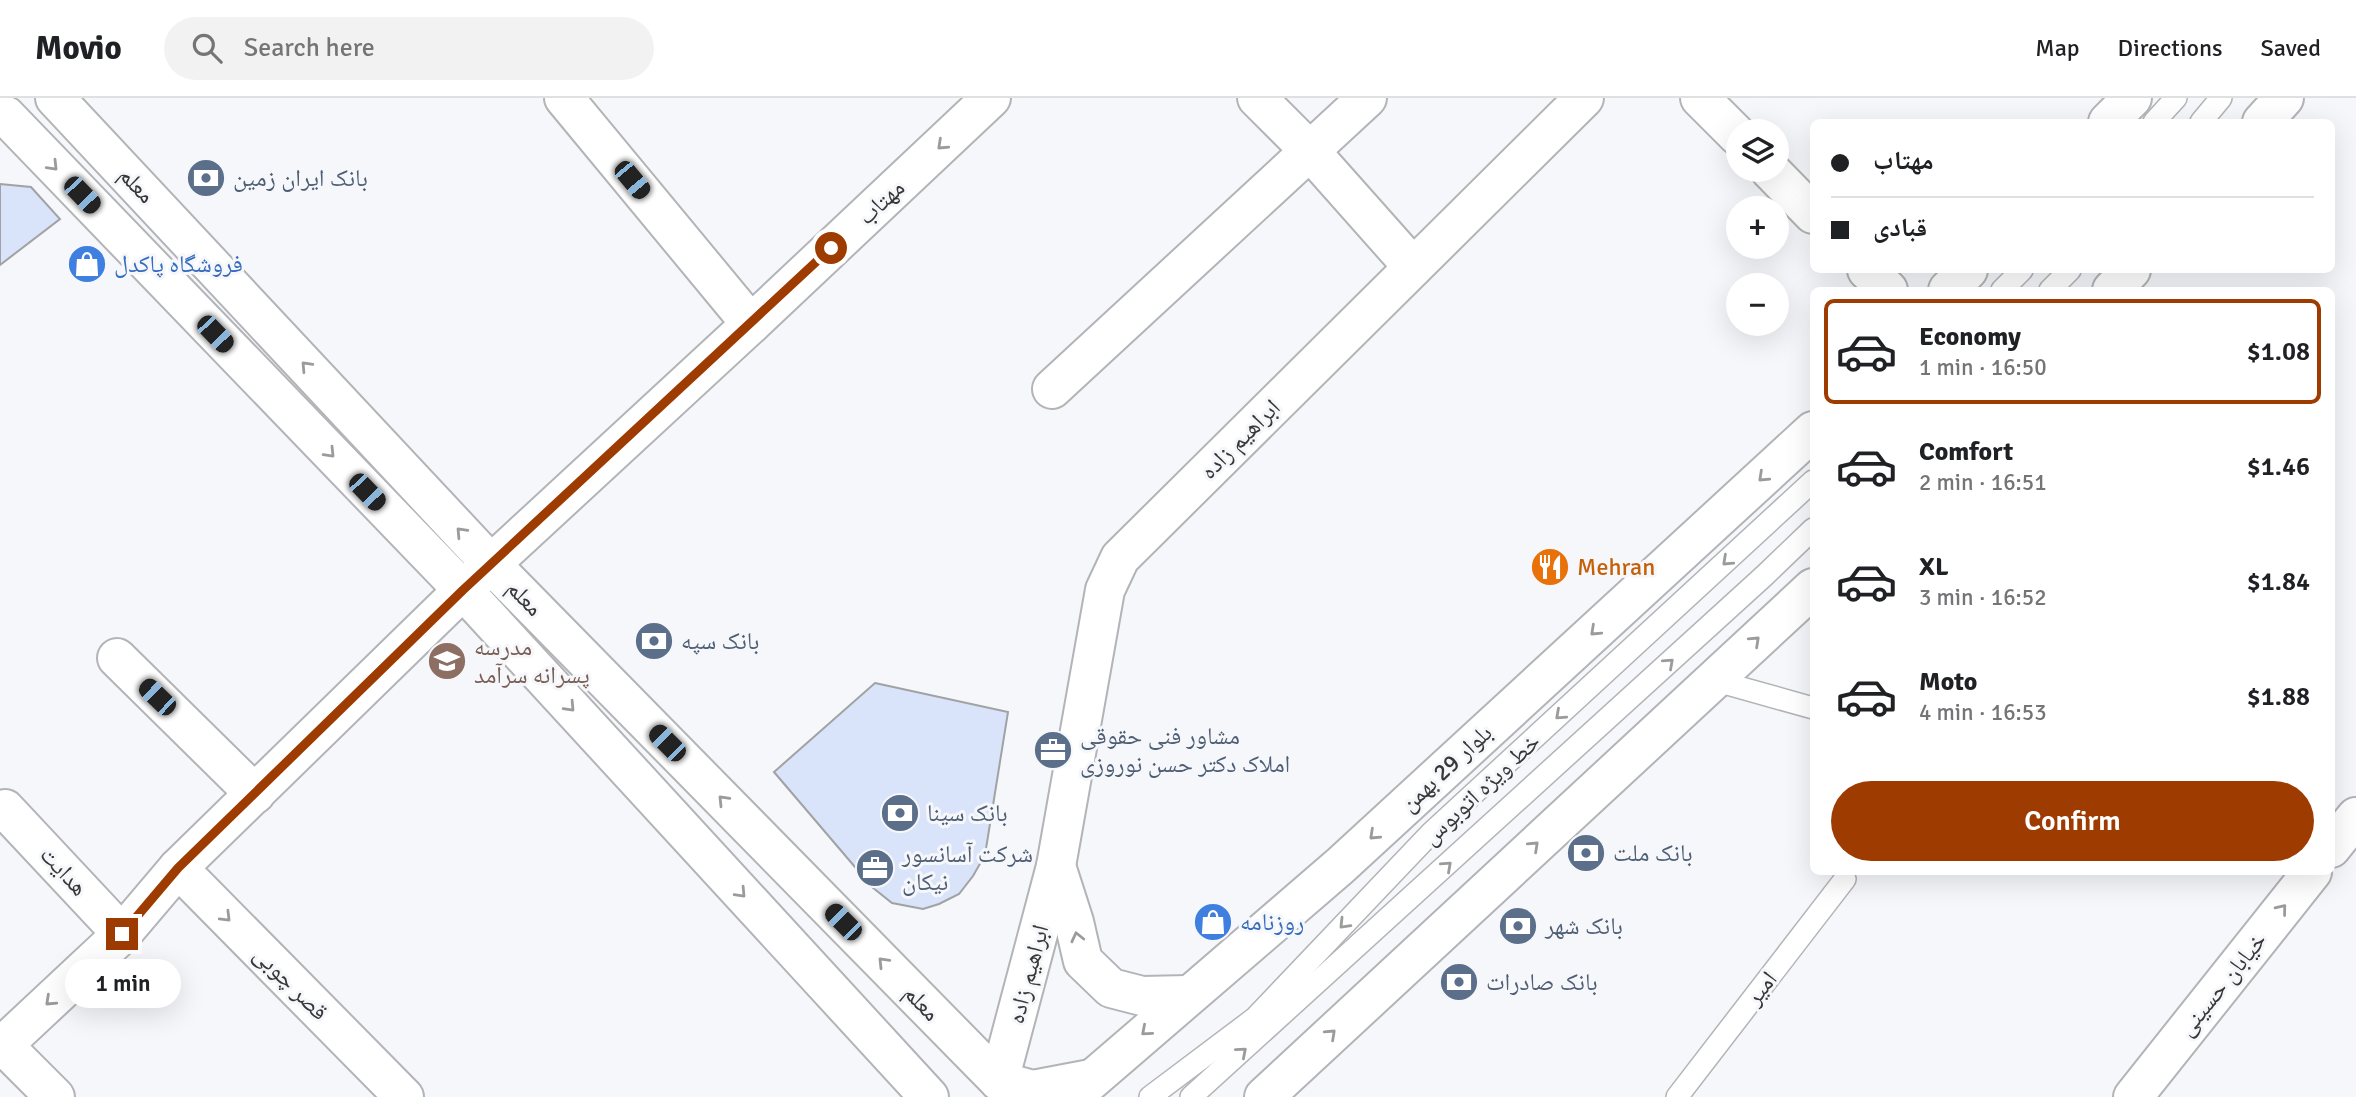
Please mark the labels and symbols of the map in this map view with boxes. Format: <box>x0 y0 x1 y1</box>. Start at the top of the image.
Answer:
one-way arrow <box>937 136 950 149</box>
one-way arrow <box>44 157 57 170</box>
bank icon: بانک ایران زمین <box>185 157 227 199</box>
car <box>611 157 654 203</box>
street label: معلم <box>112 160 161 210</box>
place label: بانک ایران زمین <box>233 163 368 193</box>
car <box>60 173 105 217</box>
street label: مهتاب <box>851 173 911 231</box>
route start <box>815 232 847 264</box>
shop icon: فروشگاه پاکدل <box>66 243 108 285</box>
place label: فروشگاه پاکدل <box>114 249 243 279</box>
car <box>193 312 238 356</box>
one-way arrow <box>301 361 314 374</box>
street label: ابراهیم زاده <box>1194 393 1287 486</box>
one-way arrow <box>321 445 334 458</box>
one-way arrow <box>1758 468 1771 481</box>
car <box>345 470 390 514</box>
one-way arrow <box>457 527 470 540</box>
restaurant icon: Mehran <box>1529 546 1571 588</box>
place label: Mehran <box>1577 552 1655 582</box>
one-way arrow <box>1722 552 1735 565</box>
street label: معلم <box>500 573 549 623</box>
bank icon: بانک سپه <box>633 620 675 662</box>
one-way arrow <box>1590 623 1603 635</box>
place label: بانک سپه <box>681 626 759 656</box>
place label: مدرسه پسرانه سرآمد <box>474 632 590 690</box>
one-way arrow <box>1747 637 1760 650</box>
school or university icon: مدرسه پسرانه سرآمد <box>426 640 468 682</box>
one-way arrow <box>1661 659 1674 671</box>
car <box>135 675 180 719</box>
one-way arrow <box>562 699 575 712</box>
one-way arrow <box>1555 707 1568 719</box>
street label: بلوار 29 بهمن <box>1394 718 1498 818</box>
car <box>645 721 690 765</box>
place label: مشاور فنی حقوقی املاک دکتر حسن نوروزی <box>1080 721 1290 779</box>
street label: خط ویژه اتوبوس <box>1416 727 1546 851</box>
office icon: مشاور فنی حقوقی املاک دکتر حسن نوروزی <box>1032 729 1074 771</box>
bank icon: بانک سینا <box>879 792 921 834</box>
one-way arrow <box>719 795 732 808</box>
place label: بانک سینا <box>927 798 1008 828</box>
one-way arrow <box>1369 826 1382 839</box>
bank icon: بانک ملت <box>1565 832 1607 874</box>
place label: بانک ملت <box>1613 838 1693 868</box>
place label: شرکت آسانسور نیکان <box>901 839 1033 897</box>
street label: هدایت <box>34 840 94 902</box>
one-way arrow <box>1526 842 1539 854</box>
office icon: شرکت آسانسور نیکان <box>854 847 896 889</box>
one-way arrow <box>1439 862 1452 874</box>
one-way arrow <box>733 885 745 898</box>
car <box>821 900 866 944</box>
shop icon: روزنامه <box>1192 901 1234 943</box>
bank icon: بانک شهر <box>1497 905 1539 947</box>
one-way arrow <box>2274 905 2286 918</box>
place label: روزنامه <box>1240 907 1304 937</box>
one-way arrow <box>218 908 231 921</box>
place label: بانک شهر <box>1544 911 1623 941</box>
one-way arrow <box>1340 916 1353 929</box>
route end <box>106 918 138 950</box>
street label: ابراهیم زاده <box>1000 921 1057 1027</box>
street label: خیابان حسینی <box>2171 926 2273 1042</box>
one-way arrow <box>1071 931 1085 943</box>
street label: قصر چوبی <box>247 939 335 1027</box>
callout: 1 min <box>64 958 180 1008</box>
one-way arrow <box>878 958 891 971</box>
bank icon: بانک صادرات <box>1438 961 1480 1003</box>
street label: امیر <box>1738 965 1784 1012</box>
place label: بانک صادرات <box>1486 967 1598 997</box>
street label: معلم <box>897 978 946 1028</box>
one-way arrow <box>45 993 58 1006</box>
one-way arrow <box>1141 1023 1154 1035</box>
one-way arrow <box>1323 1029 1336 1042</box>
one-way arrow <box>1234 1048 1247 1060</box>

